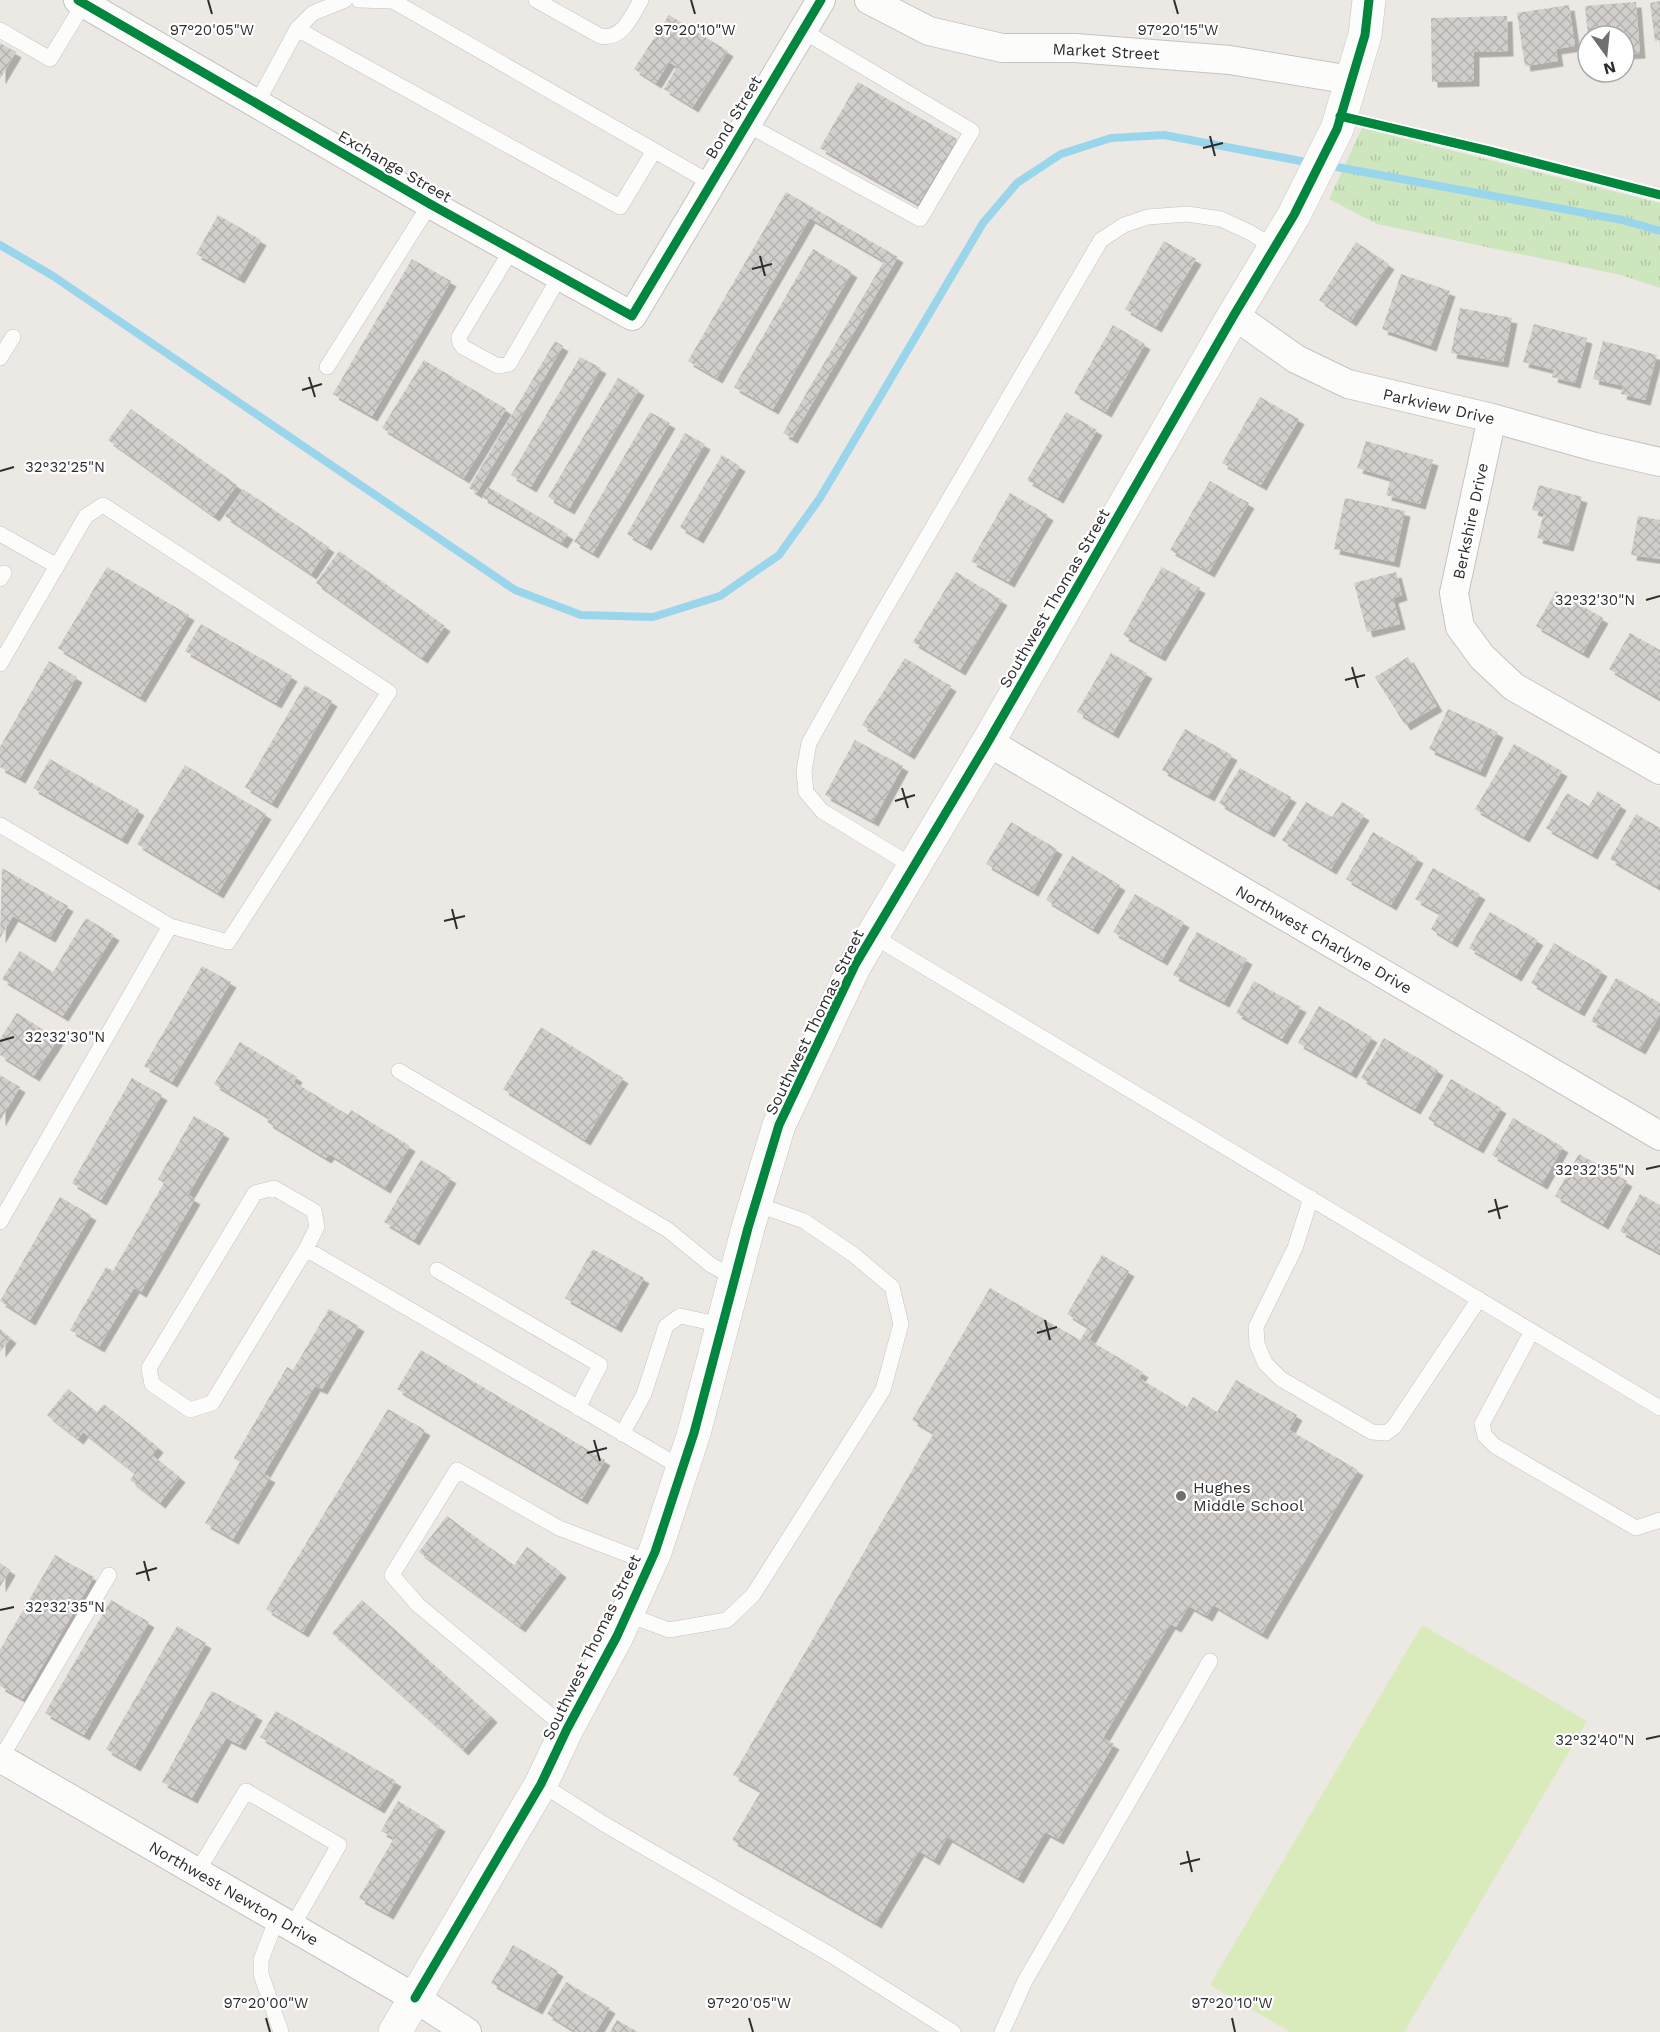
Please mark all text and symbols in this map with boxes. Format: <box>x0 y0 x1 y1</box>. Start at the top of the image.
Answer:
text: 97°20'05"W <box>170 21 254 39</box>
text: 97°20'10"W <box>654 21 736 39</box>
text: 97°20'15"W <box>1138 21 1218 39</box>
north arrow <box>1576 24 1636 84</box>
street label: Market Street <box>1052 39 1160 64</box>
text: N <box>1602 57 1618 79</box>
street label: Bond Street <box>701 72 766 162</box>
street label: Exchange Street <box>335 126 455 207</box>
street label: Parkview Drive <box>1381 384 1497 429</box>
text: 32°32'25"N <box>25 458 105 476</box>
street label: Berkshire Drive <box>1449 461 1492 581</box>
street label: Southwest Thomas Street <box>995 505 1114 691</box>
text: 32°32'30"N <box>1555 591 1635 609</box>
street label: Northwest Charlyne Drive <box>1232 881 1415 998</box>
street label: Southwest Thomas Street <box>761 926 868 1118</box>
text: 32°32'30"N <box>25 1028 105 1046</box>
text: 32°32'35"N <box>1555 1161 1635 1179</box>
place label: Hughes Middle School <box>1193 1478 1304 1515</box>
marker: Hughes Middle School <box>1174 1489 1188 1503</box>
street label: Southwest Thomas Street <box>538 1551 645 1743</box>
text: 32°32'35"N <box>25 1598 105 1616</box>
text: 32°32'40"N <box>1555 1731 1635 1749</box>
street label: Northwest Newton Drive <box>146 1837 322 1950</box>
text: 97°20'00"W <box>224 1994 308 2012</box>
text: 97°20'05"W <box>707 1994 791 2012</box>
text: 97°20'10"W <box>1191 1994 1273 2012</box>

